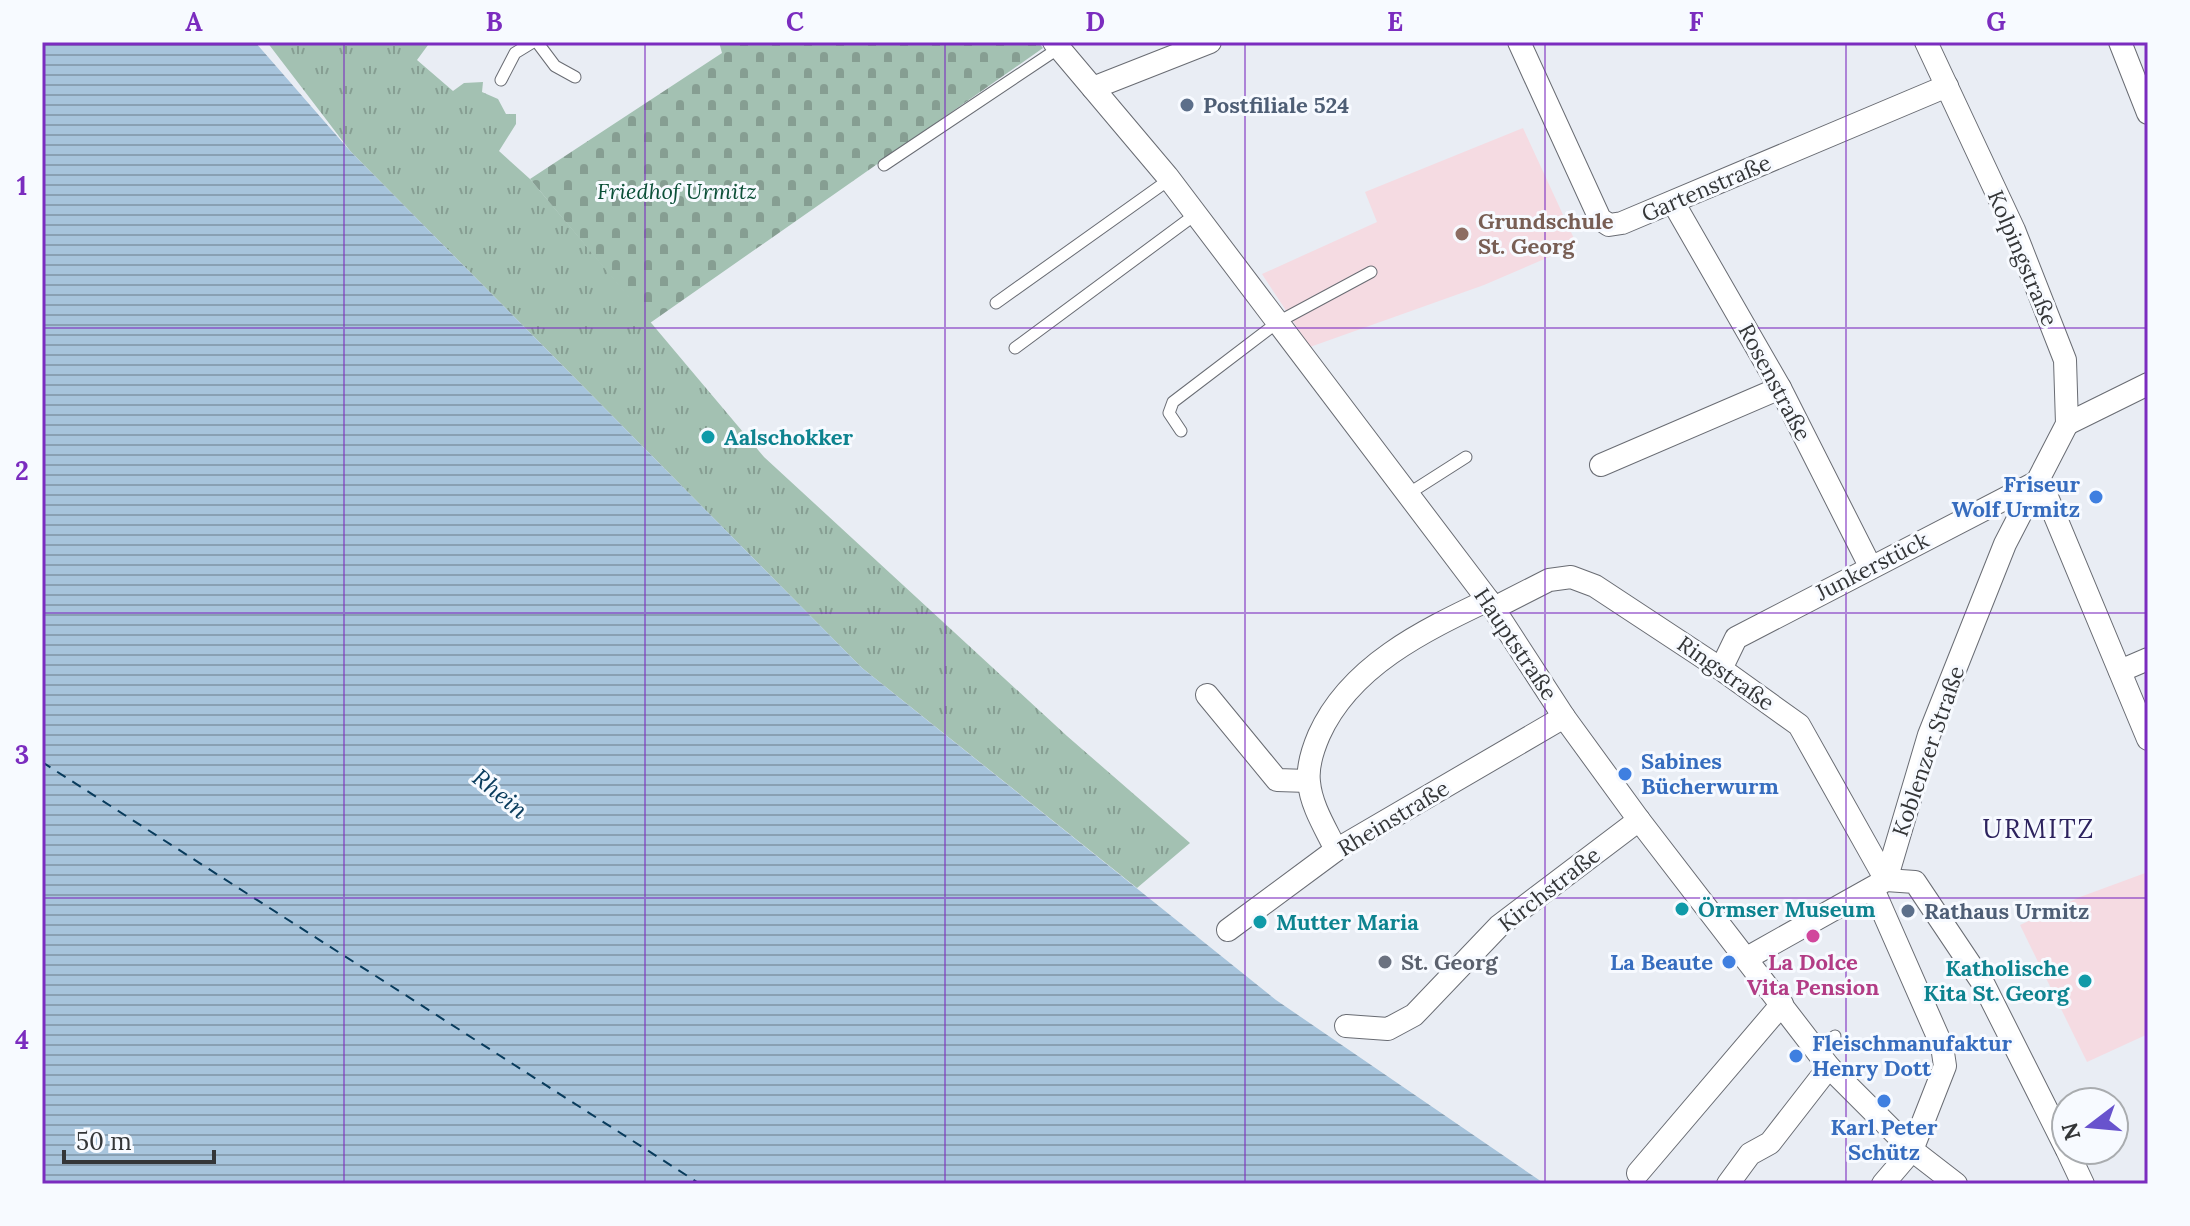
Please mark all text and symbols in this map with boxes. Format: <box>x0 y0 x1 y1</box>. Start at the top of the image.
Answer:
text: A <box>185 5 203 38</box>
text: B <box>485 5 503 38</box>
text: C <box>786 5 804 38</box>
text: D <box>1085 5 1105 38</box>
text: E <box>1387 5 1403 38</box>
text: F <box>1689 5 1704 38</box>
text: G <box>1986 5 2006 38</box>
place label: Postfiliale 524 <box>1203 91 1349 119</box>
marker: Postfiliale 524 <box>1178 96 1196 114</box>
street label: Gartenstraße <box>1637 148 1775 228</box>
text: 1 <box>17 169 27 202</box>
park label: Friedhof Urmitz <box>597 177 757 205</box>
street label: Kolpingstraße <box>1982 186 2064 330</box>
place label: Grundschule St. Georg <box>1478 207 1614 260</box>
marker: Grundschule St. Georg <box>1453 225 1471 243</box>
street label: Rosenstraße <box>1733 319 1818 445</box>
place label: Aalschokker <box>724 423 854 451</box>
marker: Aalschokker <box>699 428 717 446</box>
text: 2 <box>15 454 29 487</box>
place label: Friseur Wolf Urmitz <box>1952 470 2080 523</box>
marker: Friseur Wolf Urmitz <box>2087 488 2105 506</box>
street label: Junkerstück <box>1810 525 1933 607</box>
street label: Hauptstraße <box>1468 583 1564 705</box>
street label: Ringstraße <box>1672 629 1780 717</box>
street label: Koblenzer Straße <box>1886 662 1970 840</box>
text: 3 <box>15 738 29 771</box>
place label: Sabines Bücherwurm <box>1641 747 1779 800</box>
water label: Rhein <box>466 762 535 826</box>
marker: Sabines Bücherwurm <box>1616 765 1634 783</box>
street label: Rheinstraße <box>1332 774 1454 862</box>
district label: URMITZ <box>1983 812 2095 845</box>
street label: Kirchstraße <box>1492 840 1606 938</box>
place label: Örmser Museum <box>1698 895 1875 923</box>
place label: Rathaus Urmitz <box>1924 897 2089 925</box>
marker: Örmser Museum <box>1673 900 1691 918</box>
marker: Rathaus Urmitz <box>1899 902 1917 920</box>
place label: Mutter Maria <box>1276 908 1419 936</box>
marker: Mutter Maria <box>1251 913 1269 931</box>
marker: La Dolce Vita Pension <box>1804 927 1822 945</box>
place label: St. Georg <box>1401 948 1498 976</box>
place label: La Beaute <box>1610 948 1713 976</box>
place label: La Dolce Vita Pension <box>1747 948 1879 1001</box>
marker: St. Georg <box>1376 953 1394 971</box>
marker: La Beaute <box>1720 953 1738 971</box>
place label: Katholische Kita St. Georg <box>1923 954 2070 1007</box>
marker: Katholische Kita St. Georg <box>2076 972 2094 990</box>
text: 4 <box>15 1023 29 1056</box>
place label: Fleischmanufaktur Henry Dott <box>1812 1029 2012 1082</box>
marker: Fleischmanufaktur Henry Dott <box>1787 1047 1805 1065</box>
north arrow <box>2050 1086 2130 1166</box>
marker: Karl Peter Schütz <box>1875 1092 1893 1110</box>
place label: Karl Peter Schütz <box>1830 1113 1938 1166</box>
scale bar <box>64 1114 214 1164</box>
text: N <box>2055 1119 2087 1144</box>
text: 50 m <box>76 1126 132 1157</box>

